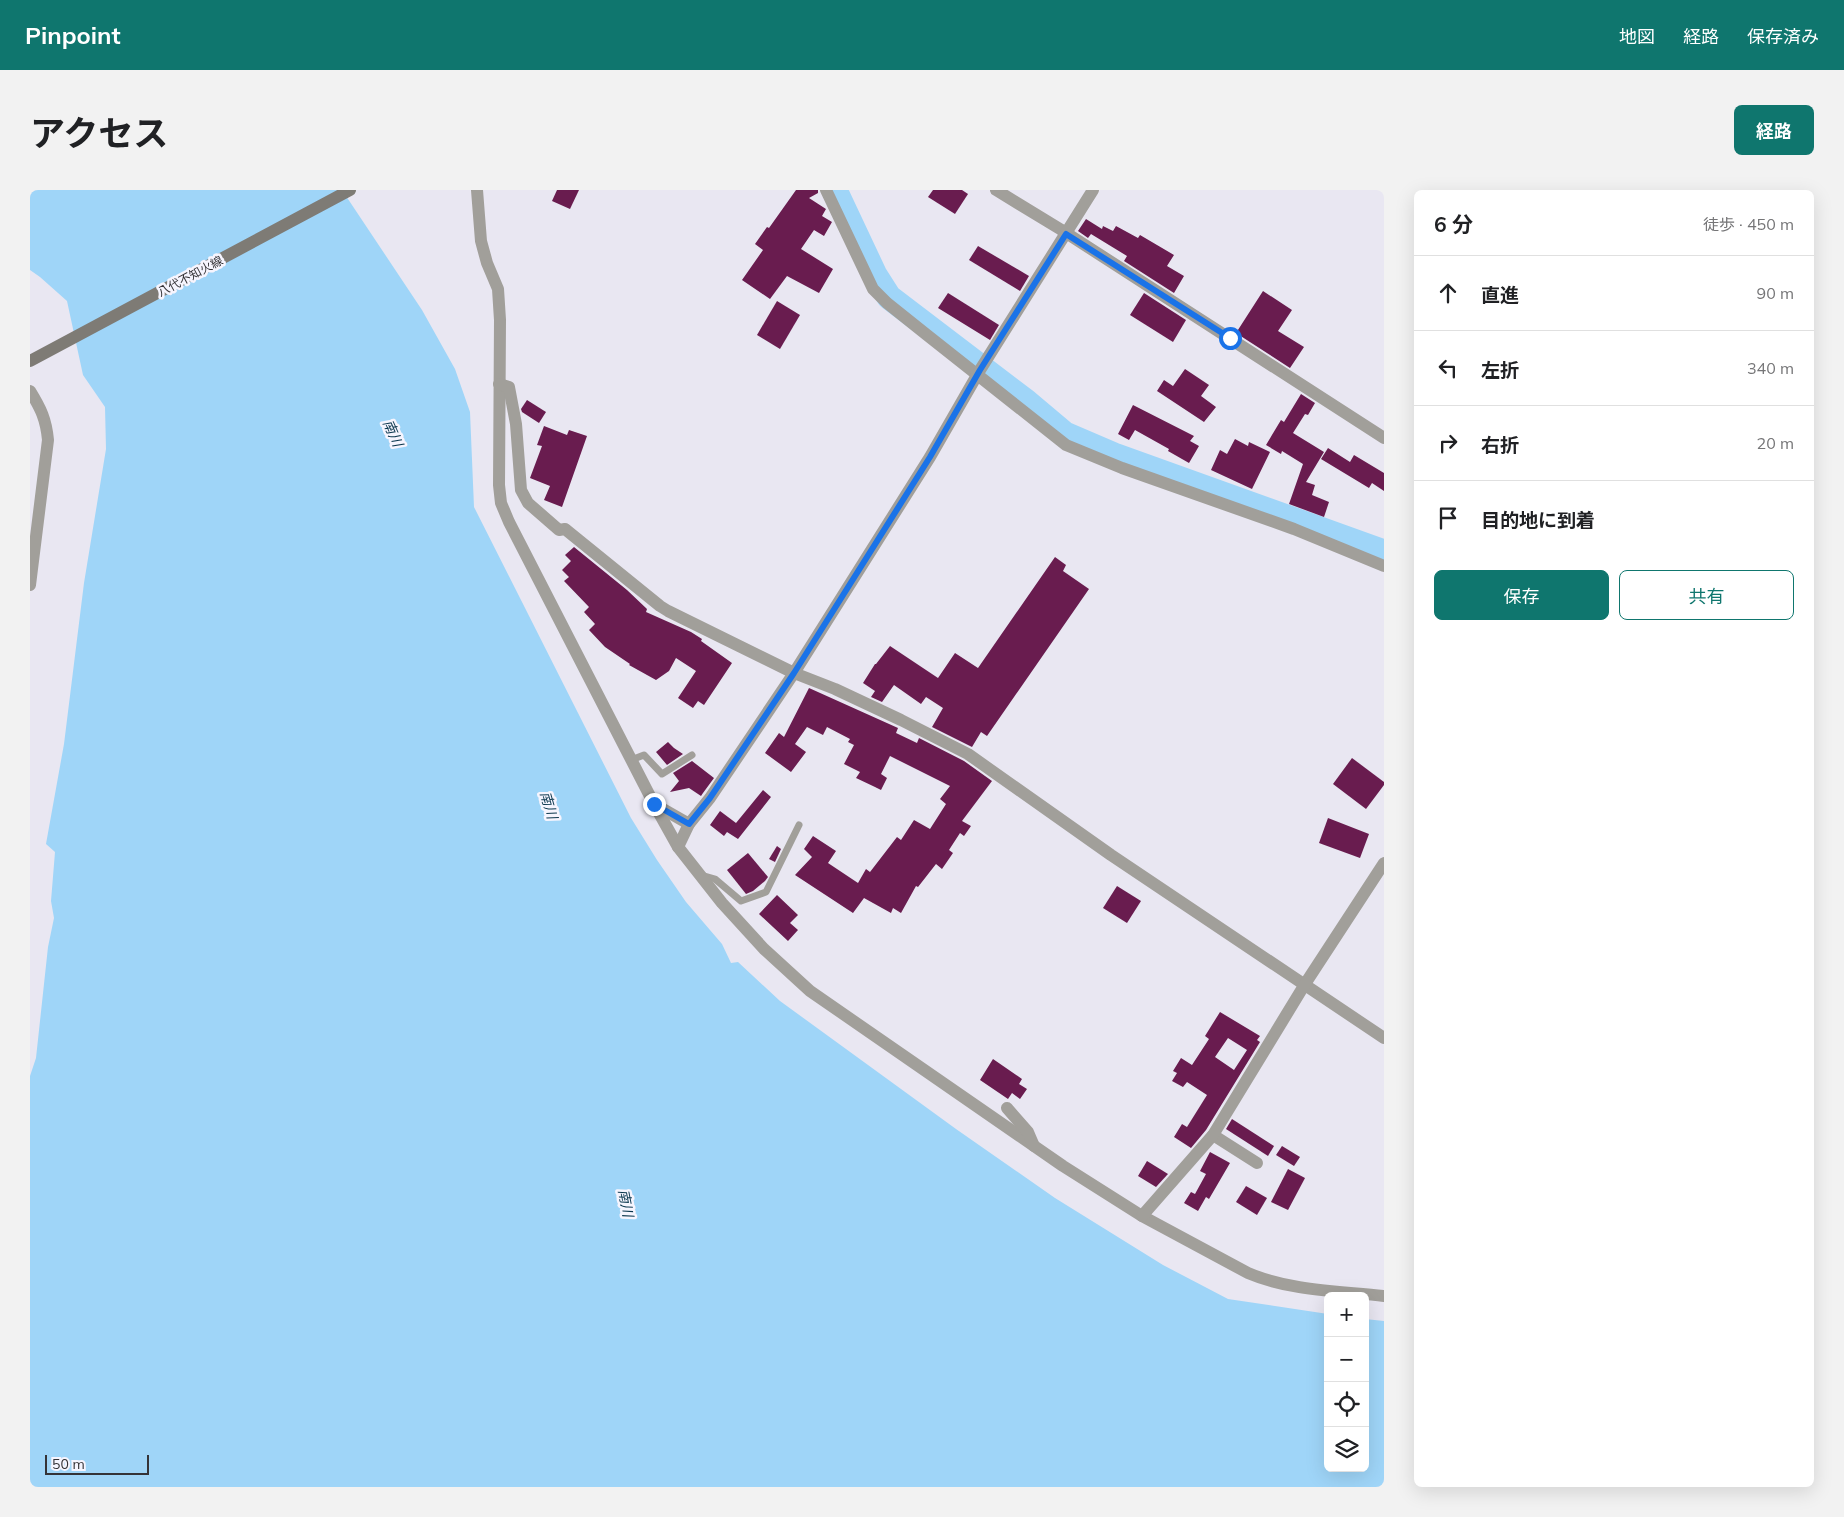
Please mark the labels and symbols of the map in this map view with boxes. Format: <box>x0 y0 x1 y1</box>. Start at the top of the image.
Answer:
street label: 八代不知火線 <box>155 252 225 300</box>
route start <box>1219 327 1242 350</box>
water label: 南川 <box>379 417 408 451</box>
water label: 南川 <box>536 789 562 823</box>
route end <box>643 793 666 816</box>
water label: 南川 <box>614 1188 638 1220</box>
scale bar <box>45 1452 149 1475</box>

